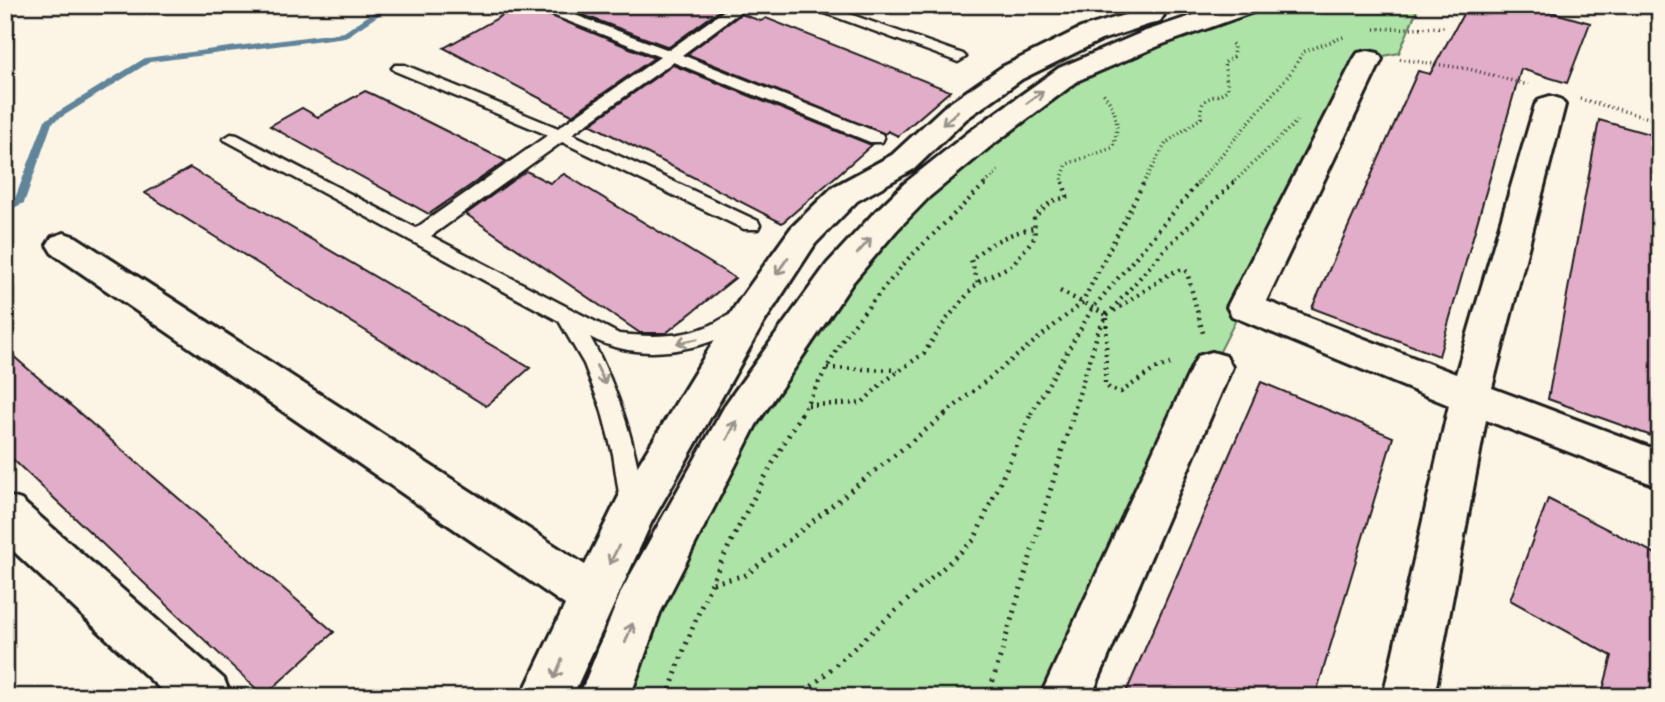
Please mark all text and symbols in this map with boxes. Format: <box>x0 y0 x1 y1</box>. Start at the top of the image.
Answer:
one-way arrow <box>1026 90 1045 105</box>
one-way arrow <box>942 109 959 126</box>
one-way arrow <box>856 237 872 255</box>
one-way arrow <box>775 256 789 275</box>
one-way arrow <box>676 336 698 349</box>
one-way arrow <box>594 364 608 385</box>
one-way arrow <box>725 421 739 441</box>
one-way arrow <box>607 544 621 565</box>
one-way arrow <box>623 623 636 644</box>
one-way arrow <box>551 657 564 679</box>

